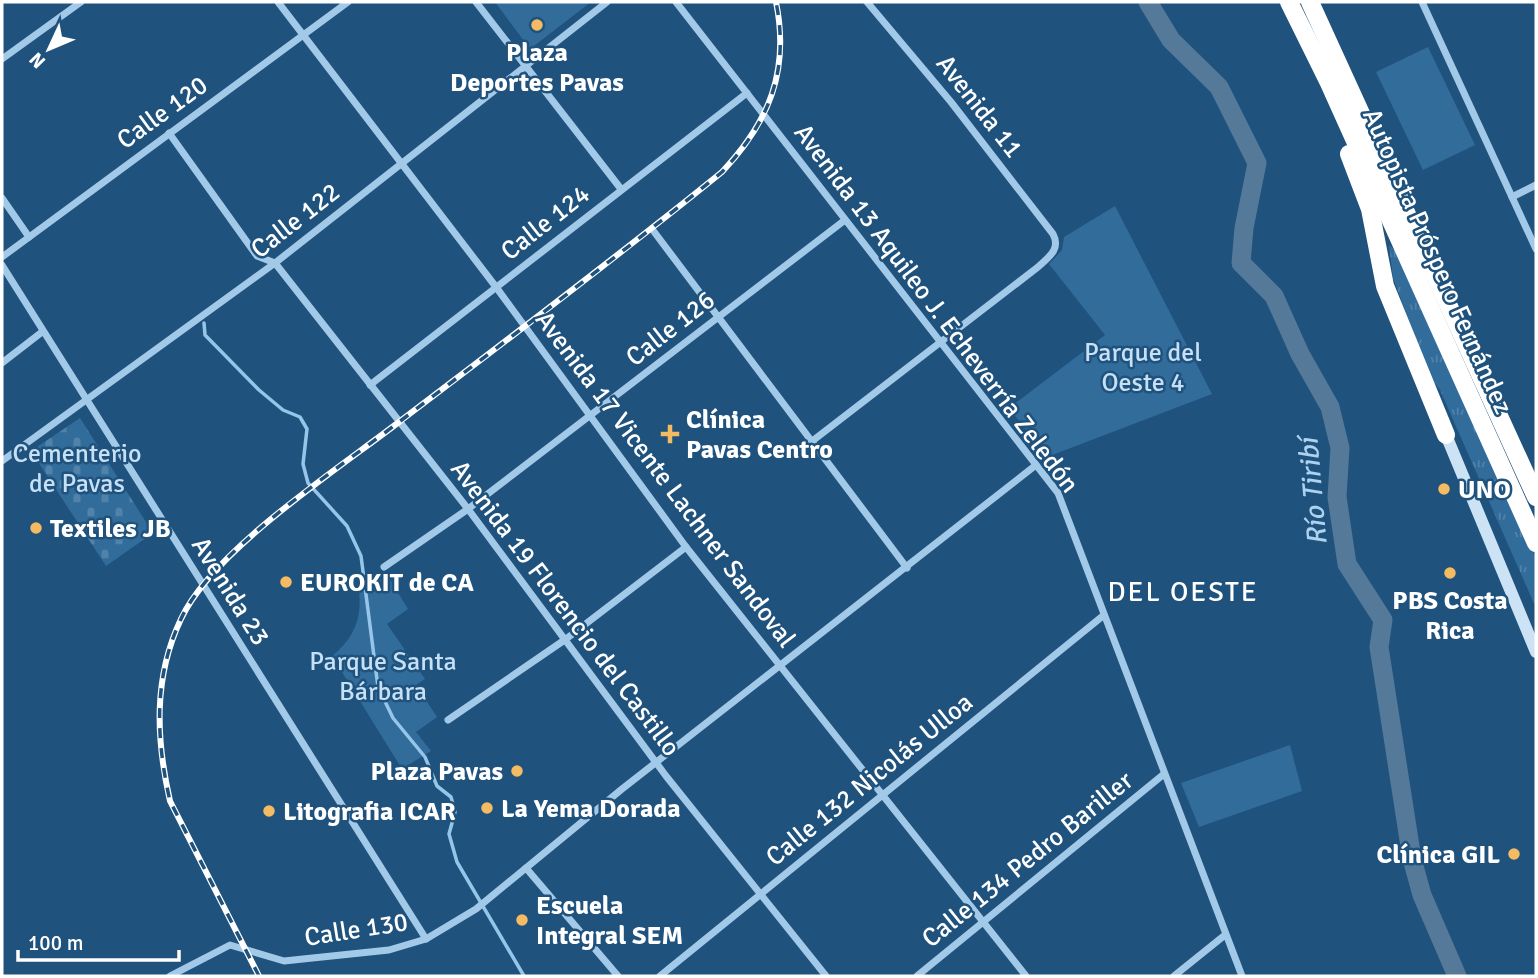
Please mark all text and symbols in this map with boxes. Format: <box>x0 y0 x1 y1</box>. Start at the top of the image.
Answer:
north arrow <box>14 14 84 84</box>
marker: Plaza Deportes Pavas <box>529 17 545 33</box>
place label: Plaza Deportes Pavas <box>450 37 624 99</box>
text: N <box>24 47 51 73</box>
street label: Avenida 11 <box>929 49 1029 165</box>
street label: Calle 120 <box>111 69 214 156</box>
street label: Autopista Próspero Fernández <box>1355 104 1519 419</box>
street label: Avenida 13 Aquileo J. Echeverría Zeledón <box>787 118 1086 499</box>
street label: Calle 122 <box>245 176 347 266</box>
street label: Calle 124 <box>495 178 597 268</box>
street label: Calle 126 <box>620 284 722 374</box>
street label: Avenida 17 Vicente Lachner Sandoval <box>528 305 802 654</box>
park label: Parque del Oeste 4 <box>1084 337 1202 399</box>
place label: Clínica Pavas Centro <box>686 404 833 466</box>
marker: Clínica Pavas Centro <box>660 424 680 444</box>
water label: Río Tiribí <box>1291 432 1335 547</box>
park label: Cementerio de Pavas <box>13 438 141 500</box>
street label: Avenida 19 Florencio del Castillo <box>443 454 687 763</box>
place label: UNO <box>1458 474 1511 506</box>
marker: UNO <box>1436 481 1452 497</box>
place label: Textiles JB <box>50 513 171 545</box>
marker: Textiles JB <box>28 520 44 536</box>
street label: Avenida 23 <box>184 531 276 652</box>
marker: PBS Costa Rica <box>1442 565 1458 581</box>
place label: EUROKIT de CA <box>300 567 474 599</box>
marker: EUROKIT de CA <box>278 574 294 590</box>
district label: DEL OESTE <box>1107 575 1259 609</box>
place label: PBS Costa Rica <box>1392 585 1508 647</box>
park label: Parque Santa Bárbara <box>309 646 457 708</box>
street label: Calle 132 Nicolás Ulloa <box>760 686 980 873</box>
place label: Plaza Pavas <box>370 756 503 788</box>
marker: Plaza Pavas <box>509 763 525 779</box>
street label: Calle 134 Pedro Bariller <box>916 765 1140 955</box>
place label: La Yema Dorada <box>501 793 681 825</box>
place label: Litografia ICAR <box>283 796 456 828</box>
marker: La Yema Dorada <box>479 800 495 816</box>
marker: Litografia ICAR <box>261 803 277 819</box>
place label: Clínica GIL <box>1376 839 1500 871</box>
marker: Clínica GIL <box>1506 846 1522 862</box>
place label: Escuela Integral SEM <box>536 890 683 952</box>
street label: Calle 130 <box>302 906 410 954</box>
marker: Escuela Integral SEM <box>514 912 530 928</box>
scale bar <box>18 918 178 962</box>
text: 100 m <box>28 930 83 956</box>

